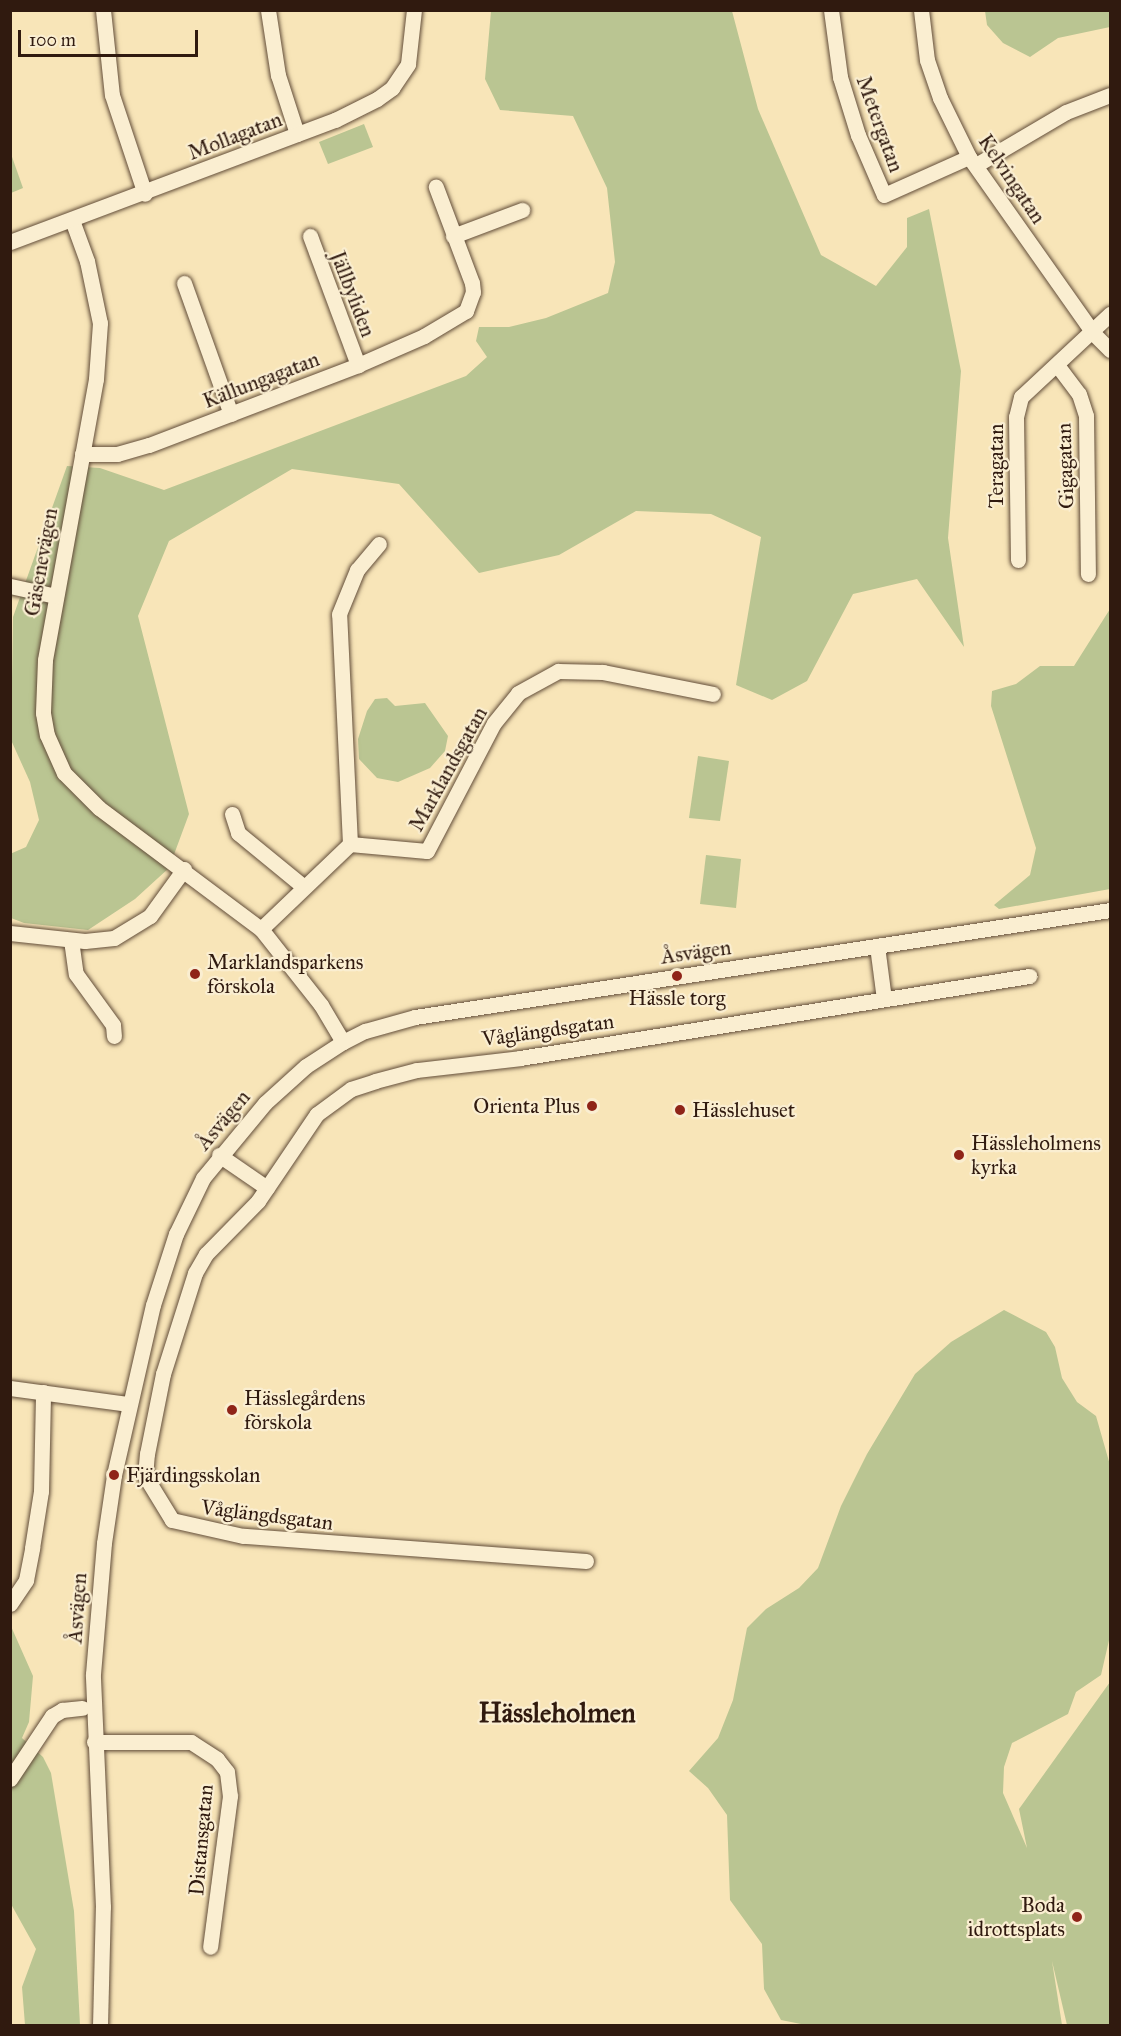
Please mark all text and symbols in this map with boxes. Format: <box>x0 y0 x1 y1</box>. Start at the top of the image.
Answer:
scale bar <box>21 18 201 56</box>
text: 100 m <box>29 29 76 51</box>
street label: Metergatan <box>851 72 909 176</box>
street label: Mollagatan <box>184 107 286 165</box>
street label: Kelvingatan <box>973 129 1051 229</box>
street label: Jällbyliden <box>325 248 381 340</box>
street label: Källungagatan <box>199 346 323 414</box>
street label: Gigagatan <box>1051 423 1079 509</box>
street label: Teragatan <box>983 424 1009 508</box>
street label: Gäsenevägen <box>19 506 63 618</box>
street label: Marklandsgatan <box>403 702 493 836</box>
street label: Åsvägen <box>659 935 733 969</box>
place label: Marklandsparkens förskola <box>207 949 364 999</box>
marker: Marklandsparkens förskola <box>188 967 202 981</box>
marker: Hässle torg <box>670 969 684 983</box>
place label: Hässle torg <box>628 985 726 1011</box>
street label: Våglängdsgatan <box>480 1008 616 1052</box>
street label: Åsvägen <box>191 1085 255 1155</box>
place label: Orienta Plus <box>473 1093 580 1119</box>
place label: Hässlehuset <box>692 1097 795 1123</box>
marker: Orienta Plus <box>585 1099 599 1113</box>
marker: Hässlehuset <box>673 1103 687 1117</box>
place label: Hässleholmens kyrka <box>971 1130 1101 1180</box>
marker: Hässleholmens kyrka <box>952 1148 966 1162</box>
place label: Hässlegårdens förskola <box>244 1385 365 1435</box>
marker: Hässlegårdens förskola <box>225 1403 239 1417</box>
place label: Fjärdingsskolan <box>126 1462 260 1488</box>
marker: Fjärdingsskolan <box>107 1468 121 1482</box>
street label: Våglängdsgatan <box>199 1494 335 1536</box>
street label: Åsvägen <box>62 1572 92 1644</box>
district label: Hässleholmen <box>478 1697 636 1729</box>
street label: Distansgatan <box>184 1783 218 1897</box>
place label: Boda idrottsplats <box>968 1892 1065 1942</box>
marker: Boda idrottsplats <box>1070 1910 1084 1924</box>

